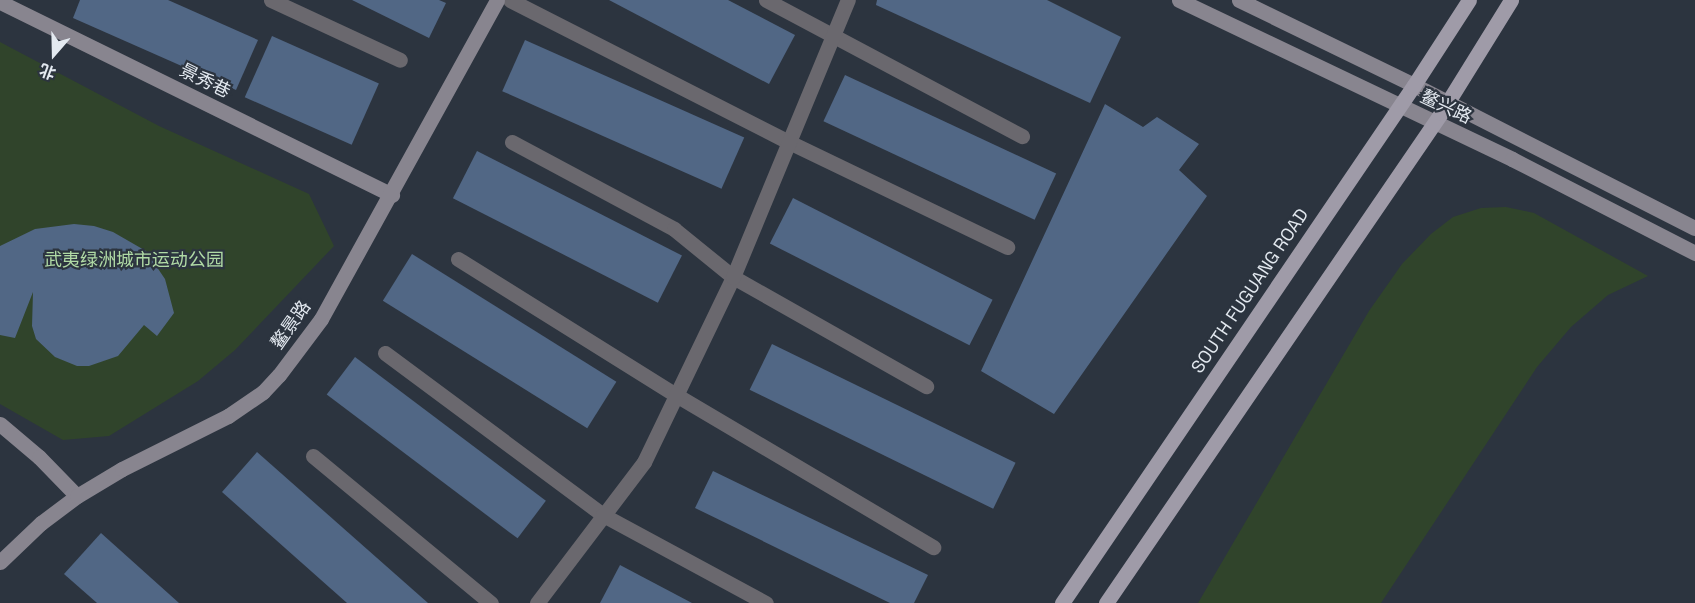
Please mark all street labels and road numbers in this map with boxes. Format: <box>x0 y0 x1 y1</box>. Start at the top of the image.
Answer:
street label: 景秀巷 <box>176 59 234 103</box>
street label: 鳌兴路 <box>1417 86 1475 128</box>
street label: SOUTH FUGUANG ROAD <box>1187 205 1313 377</box>
street label: 鳌景路 <box>267 297 315 353</box>

